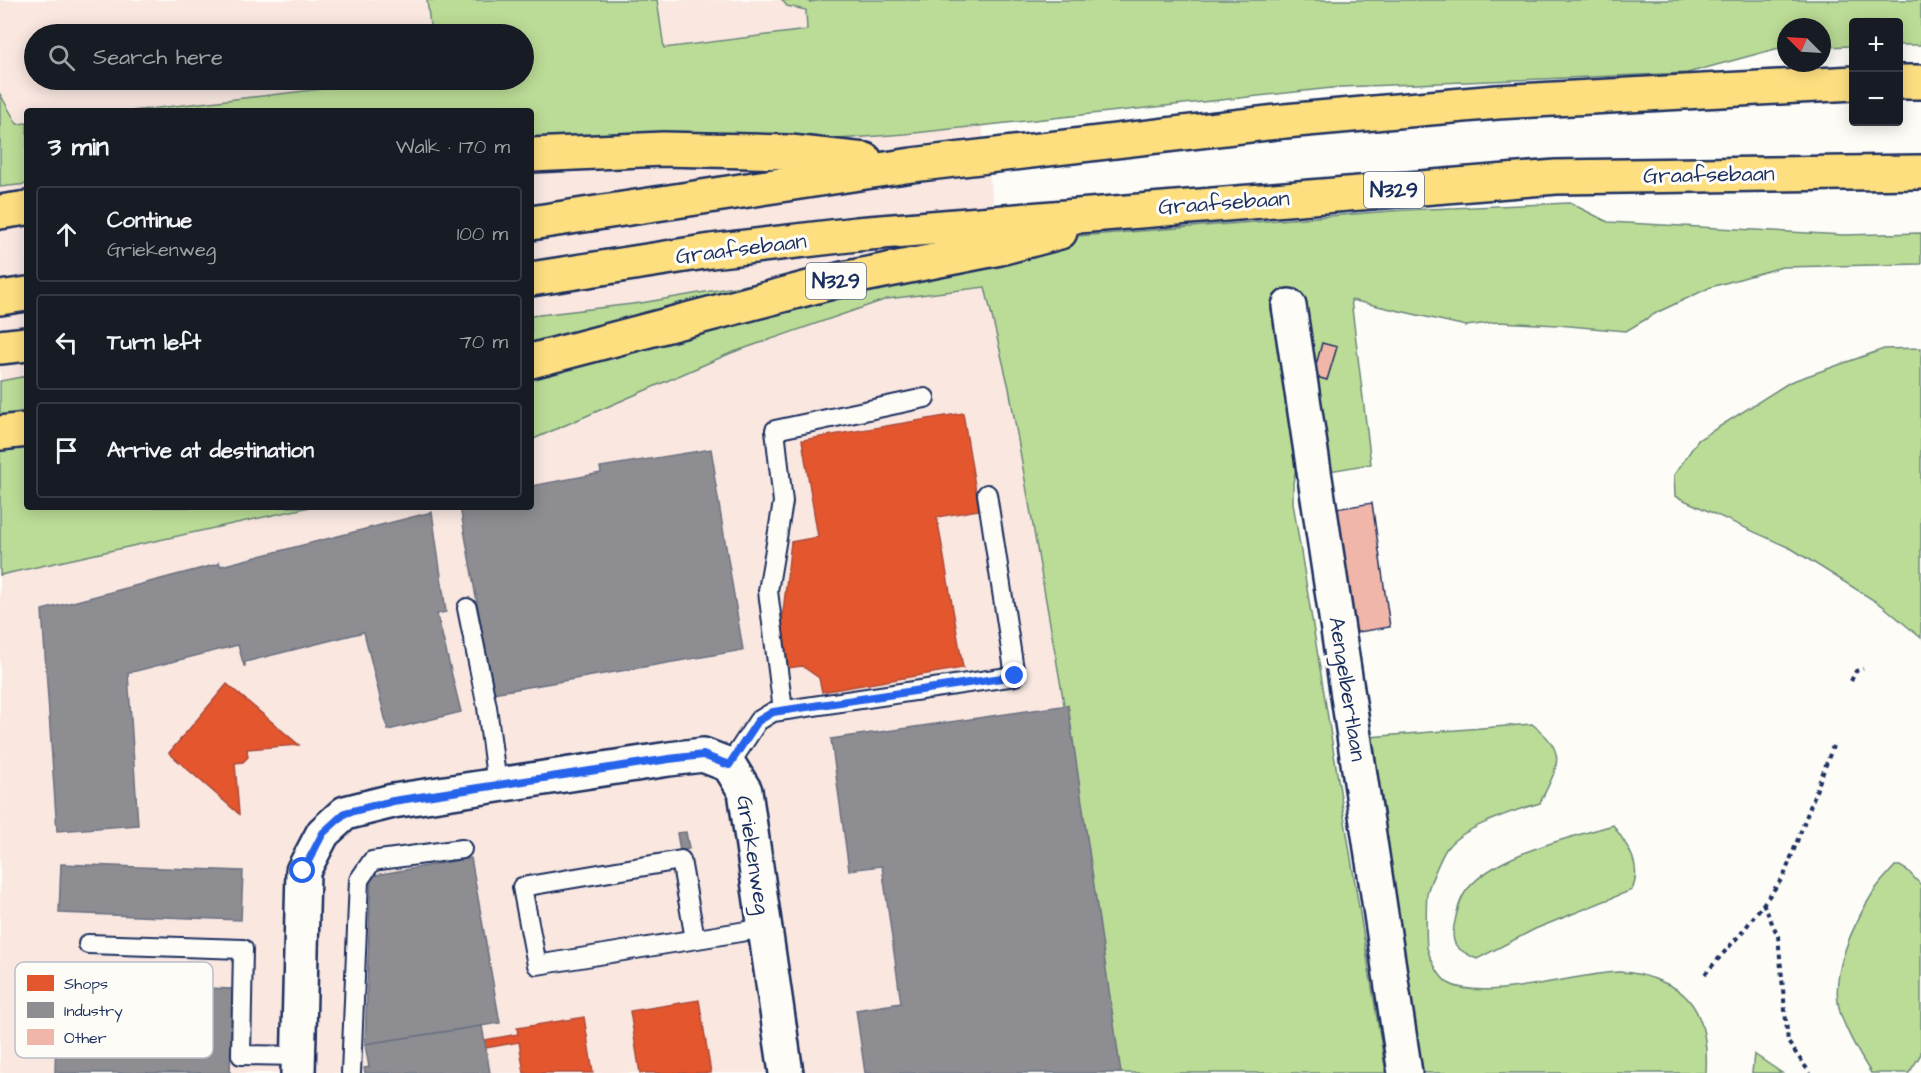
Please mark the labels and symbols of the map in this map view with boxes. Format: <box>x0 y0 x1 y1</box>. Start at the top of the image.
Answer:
north arrow <box>1777 18 1831 72</box>
street label: Graafsebaan <box>1643 158 1775 192</box>
road number: N329 <box>1364 172 1424 208</box>
street label: Graafsebaan <box>1157 183 1291 223</box>
street label: Graafsebaan <box>674 226 808 272</box>
road number: N329 <box>806 263 866 299</box>
street label: Aengelbertlaan <box>1319 615 1374 764</box>
route end <box>1001 662 1027 688</box>
street label: Griekenweg <box>727 793 778 917</box>
route start <box>289 857 315 883</box>
legend <box>15 962 213 1058</box>
text: Shops <box>64 973 108 995</box>
text: Industry <box>64 1000 123 1023</box>
text: Other <box>64 1027 107 1049</box>

